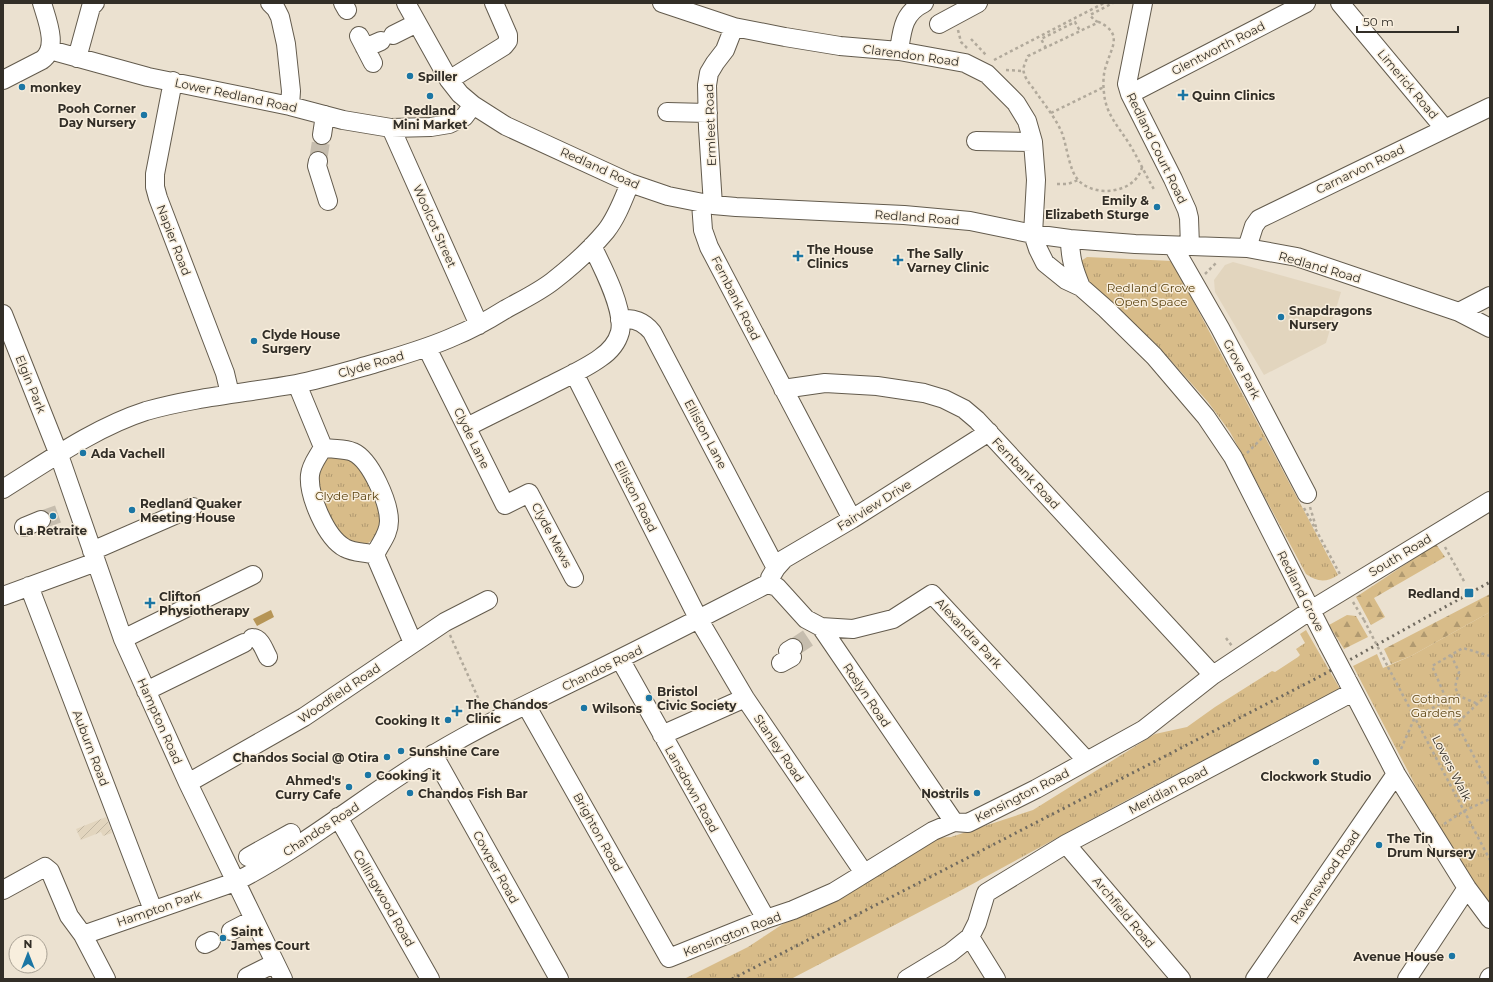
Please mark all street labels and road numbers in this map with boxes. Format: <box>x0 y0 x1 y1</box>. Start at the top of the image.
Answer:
street label: Glentworth Road <box>1169 18 1267 78</box>
street label: Clarendon Road <box>862 41 960 69</box>
street label: Limerick Road <box>1374 46 1442 122</box>
street label: Lower Redland Road <box>173 75 299 115</box>
street label: Ermleet Road <box>701 83 719 167</box>
street label: Redland Court Road <box>1124 90 1190 206</box>
street label: Carnarvon Road <box>1313 141 1407 197</box>
street label: Redland Road <box>558 144 642 192</box>
street label: Woolcot Street <box>410 182 460 270</box>
street label: Napier Road <box>154 202 194 278</box>
street label: Redland Road <box>874 207 960 227</box>
street label: Redland Road <box>1277 248 1363 286</box>
street label: Fernbank Road <box>708 253 764 343</box>
street label: Grove Park <box>1220 337 1264 402</box>
street label: Clyde Road <box>336 347 406 381</box>
street label: Elgin Park <box>13 353 50 416</box>
street label: Elliston Lane <box>681 397 731 471</box>
street label: Clyde Lane <box>451 405 493 471</box>
street label: Fernbank Road <box>989 434 1063 512</box>
street label: Elliston Road <box>612 458 660 534</box>
street label: Fairview Drive <box>834 476 914 534</box>
street label: Clyde Mews <box>529 500 575 570</box>
street label: South Road <box>1366 530 1434 580</box>
street label: Redland Grove <box>1274 548 1328 634</box>
street label: Alexandra Park <box>933 595 1006 672</box>
street label: Chandos Road <box>559 642 645 694</box>
street label: Woodfield Road <box>295 660 383 726</box>
street label: Roslyn Road <box>840 660 894 730</box>
street label: Hampton Road <box>134 676 186 766</box>
street label: Auburn Road <box>70 708 112 788</box>
street label: Stanley Road <box>751 711 807 785</box>
street label: Lovers Walk <box>1429 733 1475 804</box>
street label: Lansdown Road <box>662 743 722 835</box>
street label: Meridian Road <box>1126 763 1210 817</box>
street label: Kensington Road <box>972 765 1072 825</box>
street label: Brighton Road <box>570 790 626 874</box>
street label: Chandos Road <box>280 799 362 859</box>
street label: Ravenswood Road <box>1287 827 1363 927</box>
street label: Cowper Road <box>470 828 522 906</box>
street label: Collingwood Road <box>350 847 418 949</box>
street label: Archfield Road <box>1090 873 1158 951</box>
street label: Hampton Park <box>115 886 204 930</box>
street label: Kensington Road <box>681 908 783 960</box>

